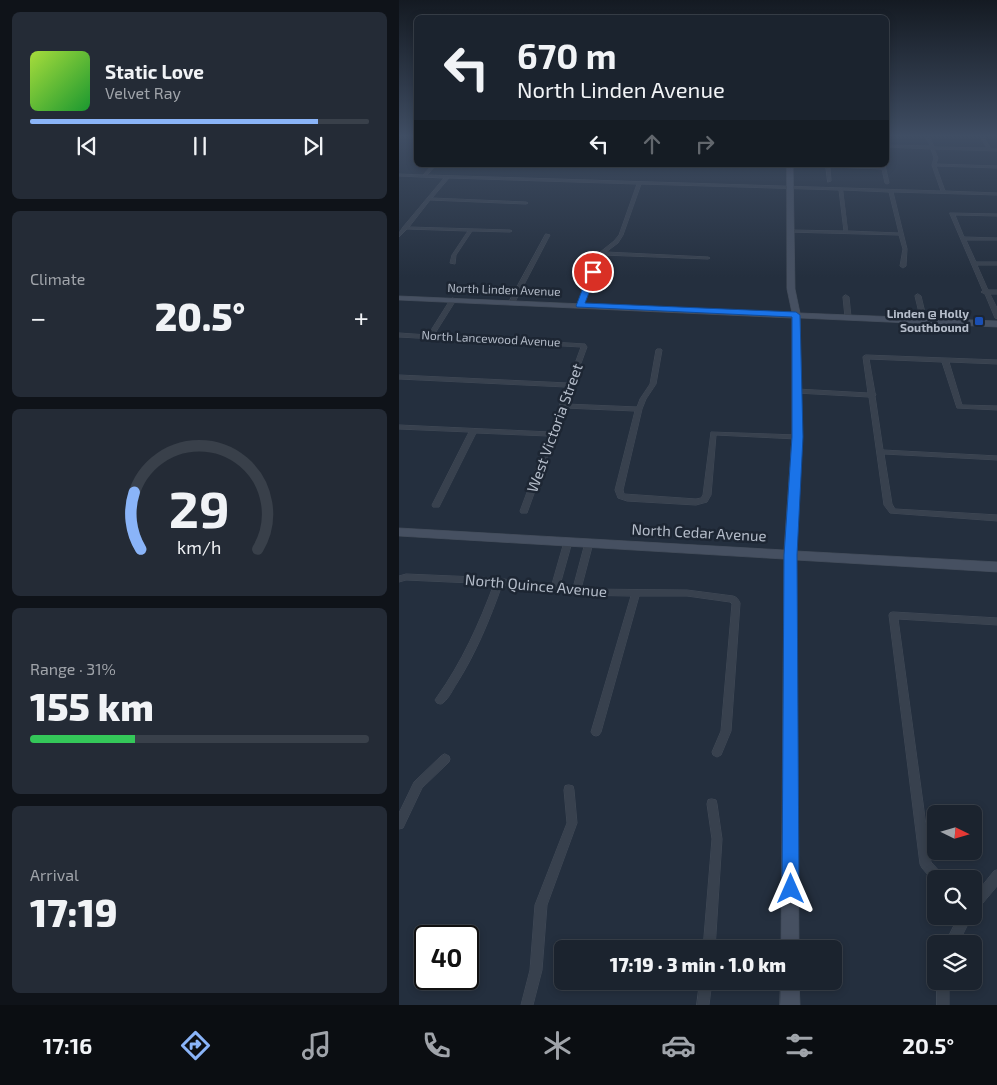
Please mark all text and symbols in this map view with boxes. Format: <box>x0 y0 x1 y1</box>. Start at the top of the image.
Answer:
text: 670 m <box>517 34 617 76</box>
icon: left <box>434 35 499 100</box>
text: Static Love <box>105 60 204 83</box>
text: North Linden Avenue <box>517 76 725 102</box>
text: Velvet Ray <box>105 83 181 102</box>
icon: left <box>585 130 613 158</box>
icon: ahead <box>638 130 666 158</box>
icon: right <box>691 130 719 158</box>
icon: previous <box>73 132 101 160</box>
icon: pause <box>186 132 214 160</box>
icon: next <box>299 132 327 160</box>
pin <box>572 251 614 293</box>
icon: arrive <box>579 258 607 286</box>
text: Climate <box>30 269 85 288</box>
street label: North Linden Avenue <box>447 280 561 298</box>
text: 20.5° <box>155 293 245 339</box>
text: − <box>30 300 46 334</box>
text: + <box>354 300 369 334</box>
place label: Linden @ Holly Southbound <box>887 306 969 334</box>
marker: Linden @ Holly Southbound <box>973 315 985 327</box>
street label: North Lancewood Avenue <box>421 327 561 349</box>
street label: West Victoria Street <box>522 361 586 495</box>
text: 29 <box>169 476 230 538</box>
street label: North Cedar Avenue <box>631 519 767 545</box>
text: km/h <box>177 536 222 558</box>
street label: North Quince Avenue <box>464 570 608 601</box>
text: Range · 31% <box>30 659 116 678</box>
text: 155 km <box>30 683 154 729</box>
north arrow <box>927 805 981 860</box>
map controls <box>927 805 982 990</box>
position arrow <box>764 862 816 914</box>
text: Arrival <box>30 865 79 884</box>
button: search <box>927 870 982 925</box>
text: 17:19 <box>30 889 118 935</box>
speed limit sign: 40 <box>414 925 479 990</box>
button: layers <box>927 935 982 990</box>
text: 17:19 · 3 min · 1.0 km <box>610 953 786 976</box>
icon: directions <box>178 1028 213 1063</box>
icon: music <box>299 1028 334 1063</box>
icon: phone <box>419 1028 454 1063</box>
icon: climate <box>540 1028 575 1063</box>
icon: car <box>661 1028 696 1063</box>
icon: filters <box>782 1028 817 1063</box>
text: 17:16 <box>43 1032 92 1058</box>
text: 20.5° <box>902 1032 954 1058</box>

